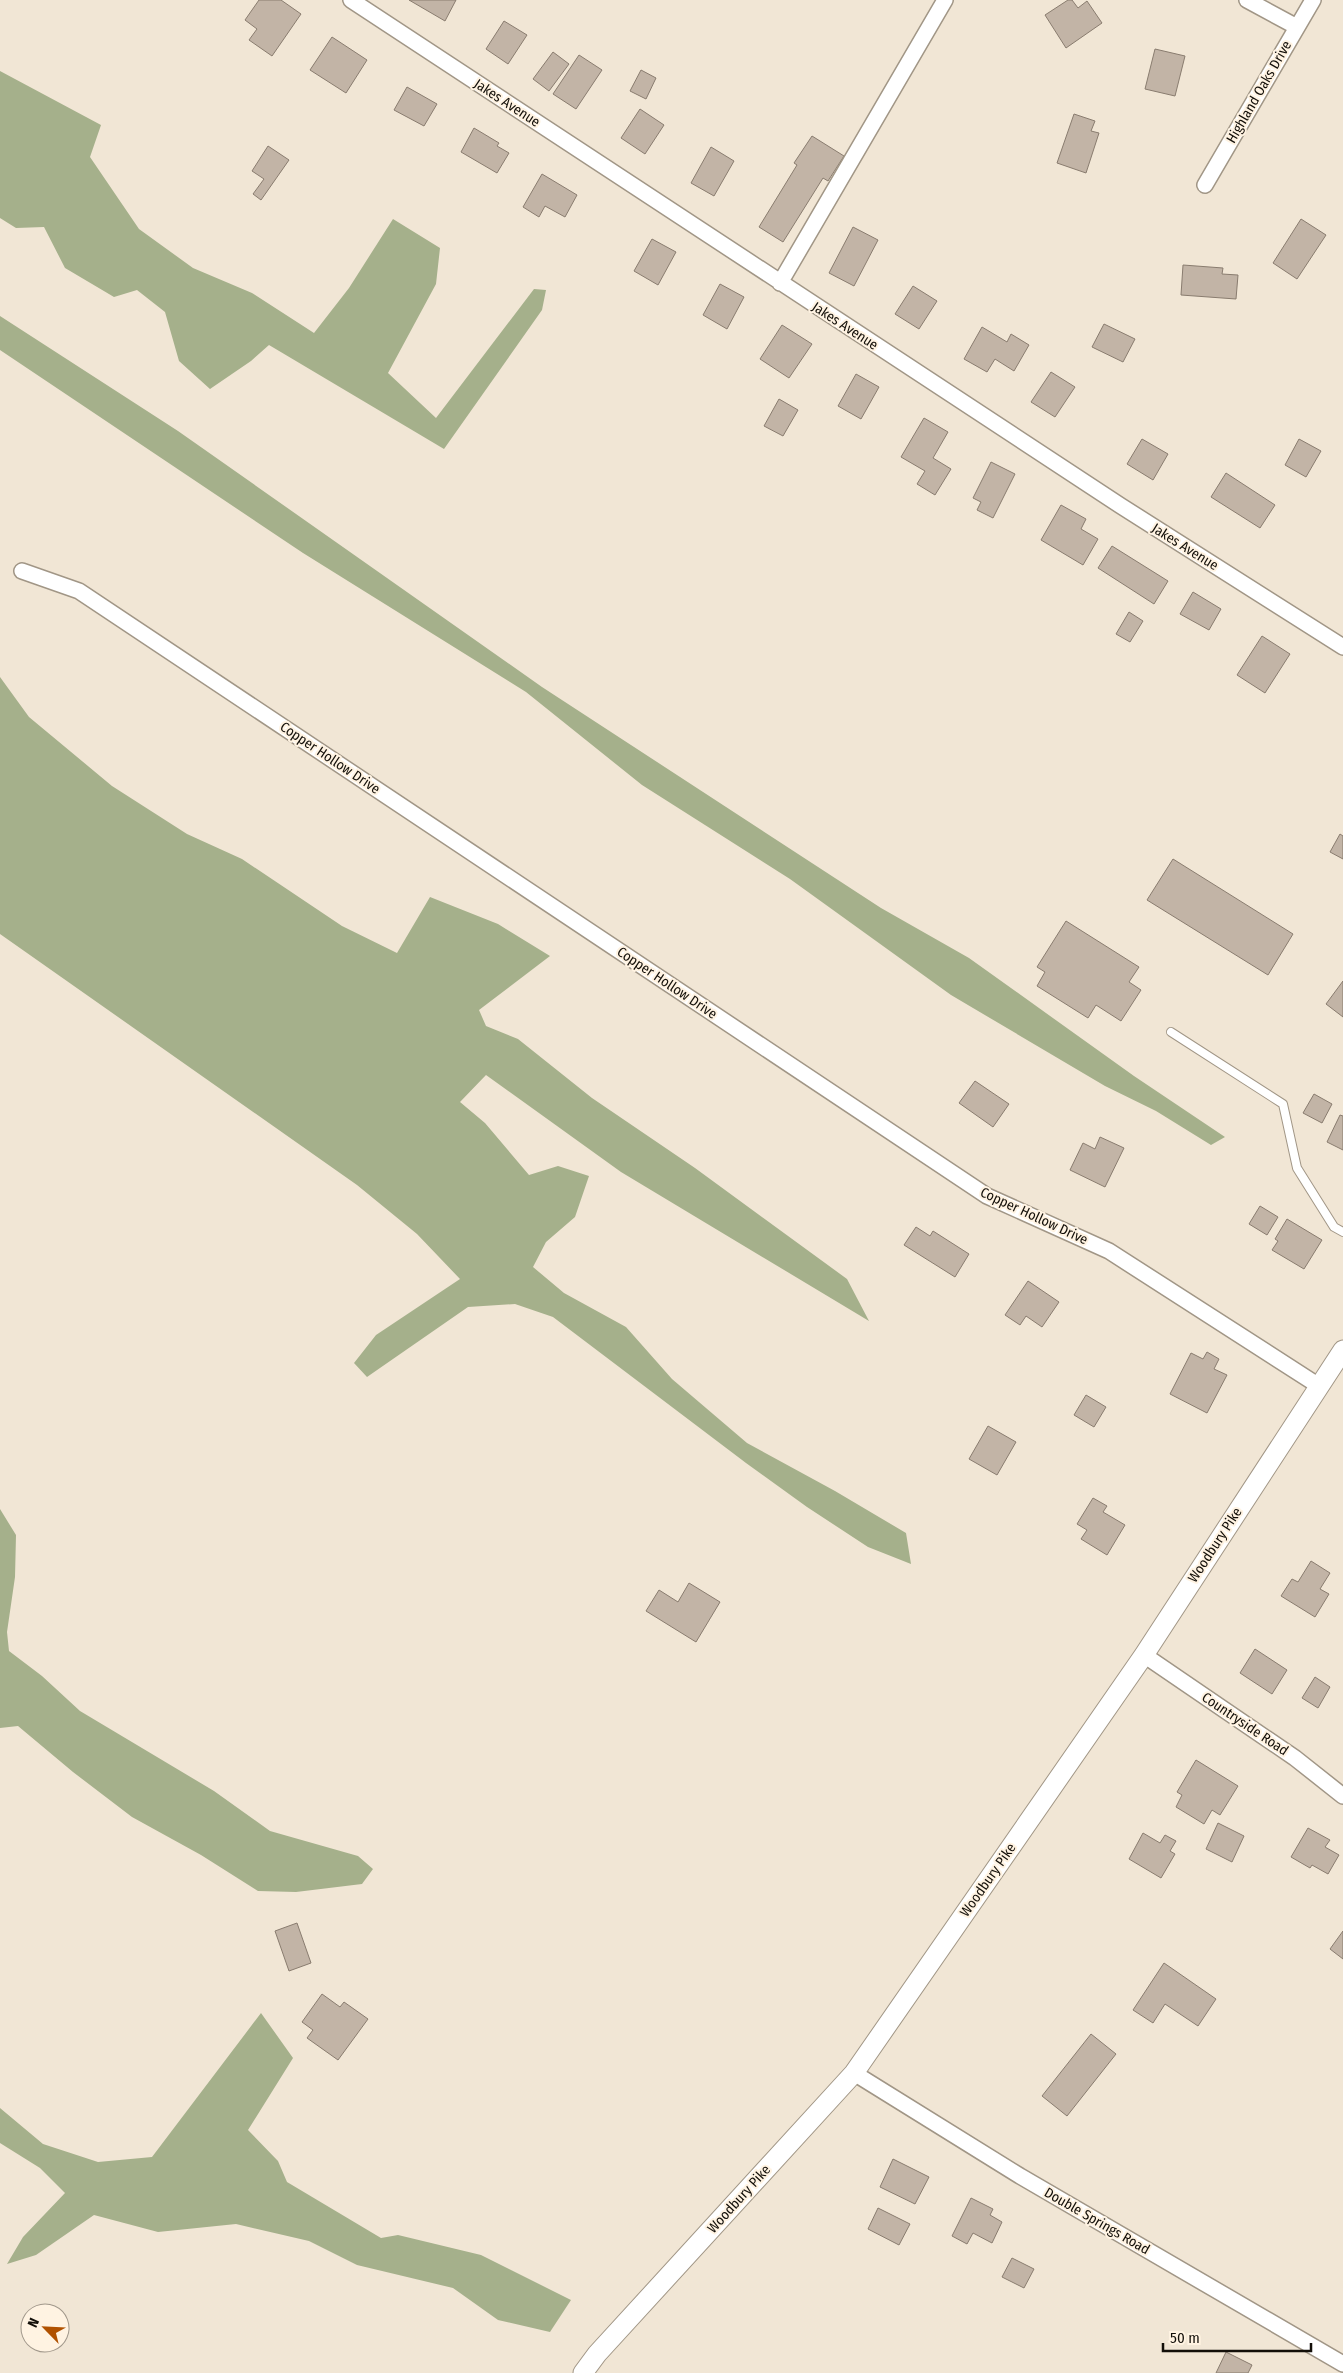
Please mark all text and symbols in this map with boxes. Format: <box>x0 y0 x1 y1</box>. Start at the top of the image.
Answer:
street label: Highland Oaks Drive <box>1223 38 1295 146</box>
street label: Jakes Avenue <box>471 75 543 131</box>
street label: Jakes Avenue <box>809 298 881 354</box>
street label: Jakes Avenue <box>1149 520 1222 574</box>
street label: Copper Hollow Drive <box>277 718 383 798</box>
street label: Copper Hollow Drive <box>614 943 720 1023</box>
street label: Copper Hollow Drive <box>977 1184 1091 1248</box>
street label: Woodbury Pike <box>1184 1504 1246 1586</box>
street label: Countryside Road <box>1198 1689 1292 1759</box>
street label: Woodbury Pike <box>956 1840 1020 1920</box>
street label: Woodbury Pike <box>704 2161 774 2237</box>
street label: Double Springs Road <box>1041 2184 1153 2258</box>
north arrow <box>20 2303 70 2353</box>
text: N <box>24 2316 43 2330</box>
scale bar <box>1163 2320 1310 2352</box>
text: 50 m <box>1170 2329 1200 2347</box>

